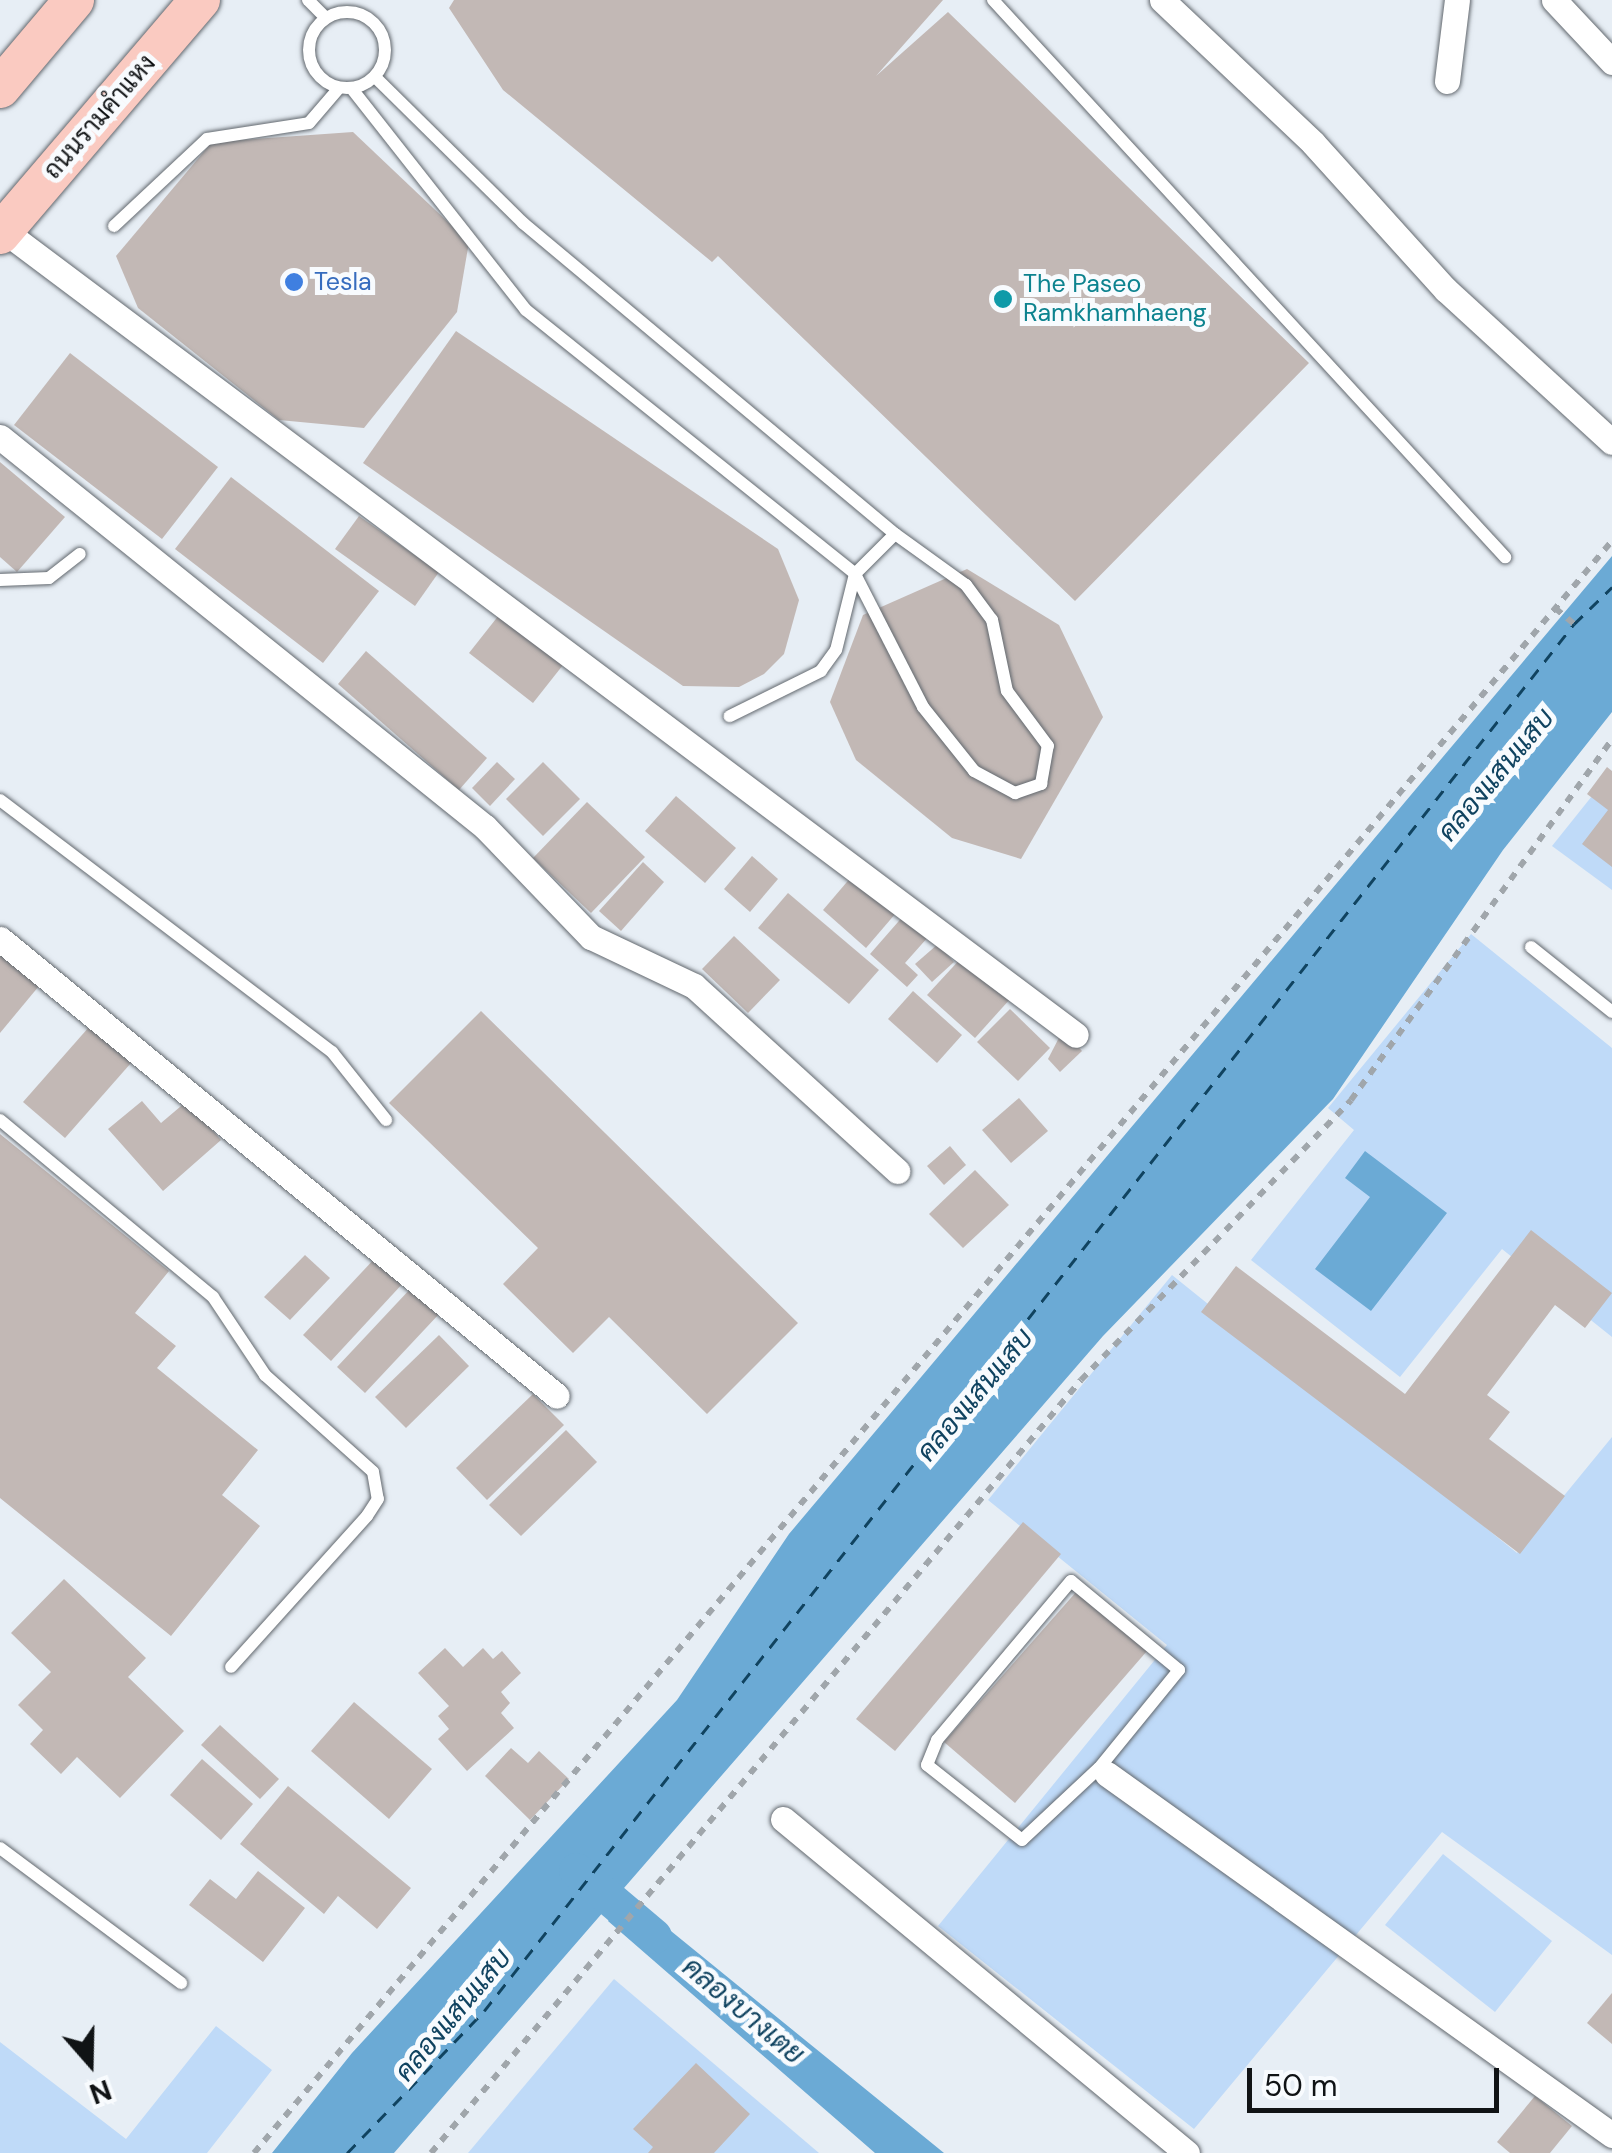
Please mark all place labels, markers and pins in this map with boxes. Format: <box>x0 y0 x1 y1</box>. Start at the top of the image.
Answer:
place label: Tesla <box>314 267 372 297</box>
place label: The Paseo Ramkhamhaeng <box>1023 270 1207 329</box>
marker: Tesla <box>283 271 305 293</box>
marker: The Paseo Ramkhamhaeng <box>992 288 1014 310</box>

